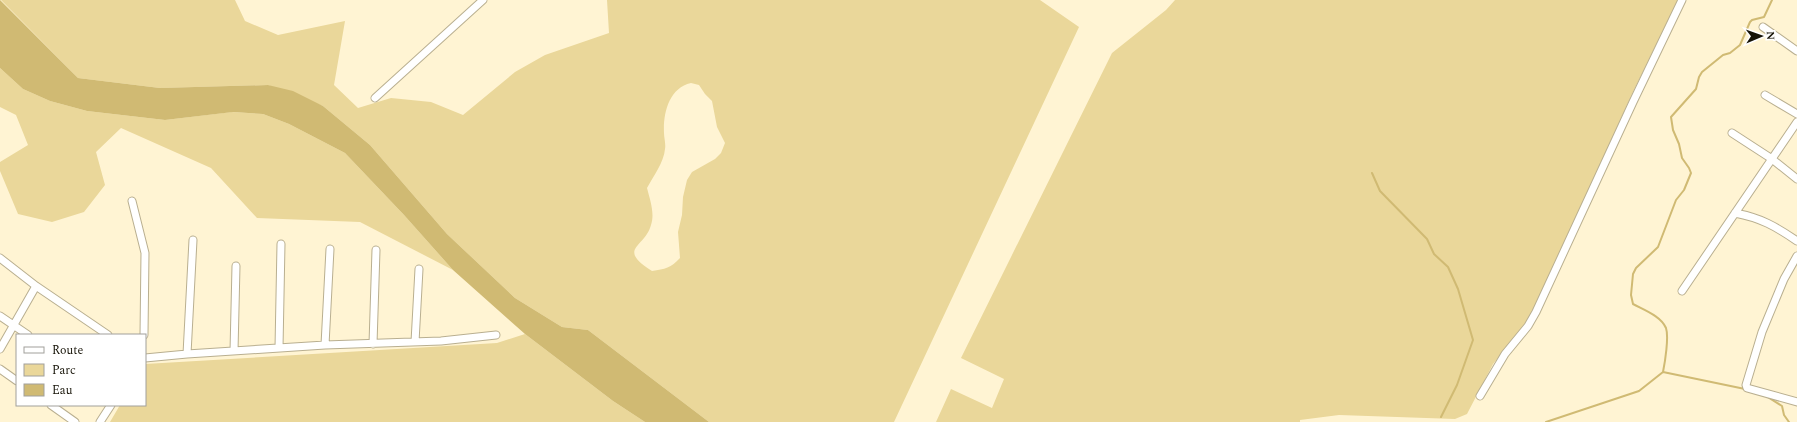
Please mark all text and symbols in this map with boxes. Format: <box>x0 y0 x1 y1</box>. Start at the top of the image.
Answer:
north arrow <box>1741 16 1781 56</box>
text: N <box>1762 31 1779 40</box>
legend <box>16 334 146 406</box>
text: Route <box>52 341 83 360</box>
text: Parc <box>52 361 76 380</box>
text: Eau <box>52 381 73 400</box>

